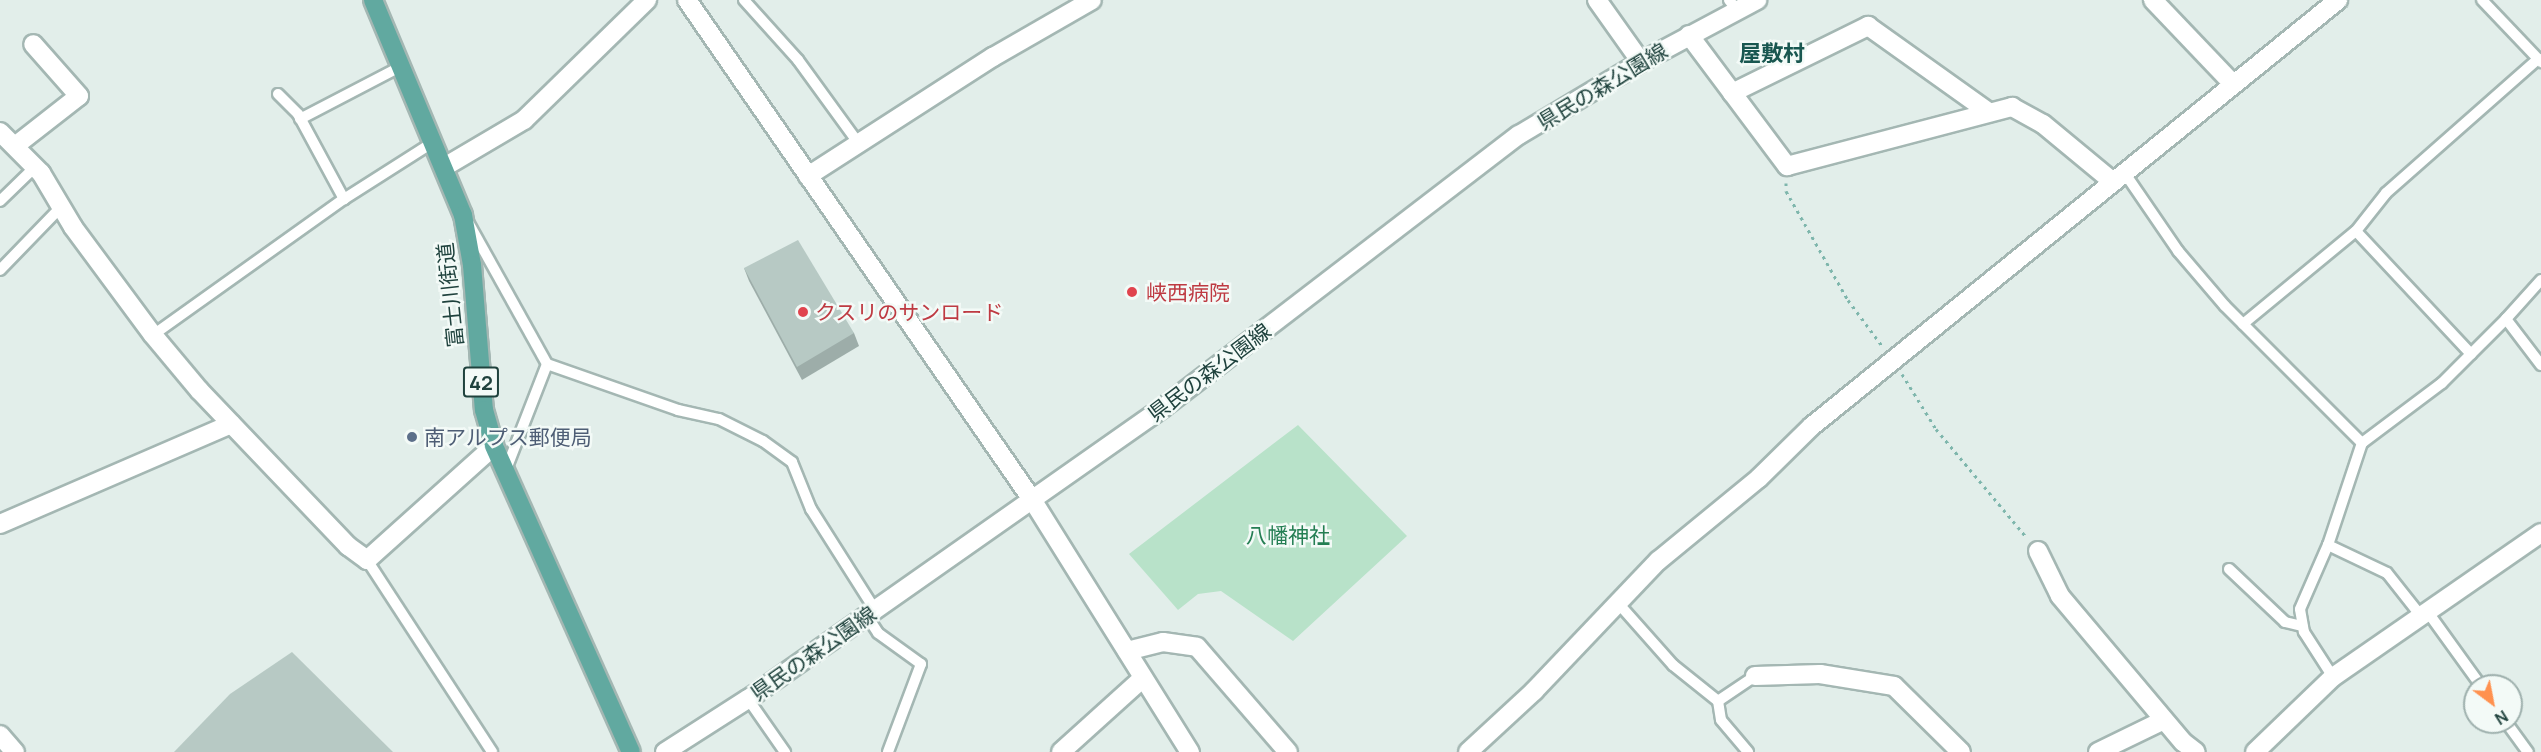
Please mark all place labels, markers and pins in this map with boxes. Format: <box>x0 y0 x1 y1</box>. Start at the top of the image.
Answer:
place label: 峡西病院 <box>1146 279 1230 305</box>
marker: 峡西病院 <box>1123 283 1141 301</box>
place label: クスリのサンロード <box>815 299 1004 325</box>
marker: クスリのサンロード <box>796 305 810 319</box>
place label: 南アルプス郵便局 <box>424 424 592 450</box>
marker: 南アルプス郵便局 <box>405 430 419 444</box>

